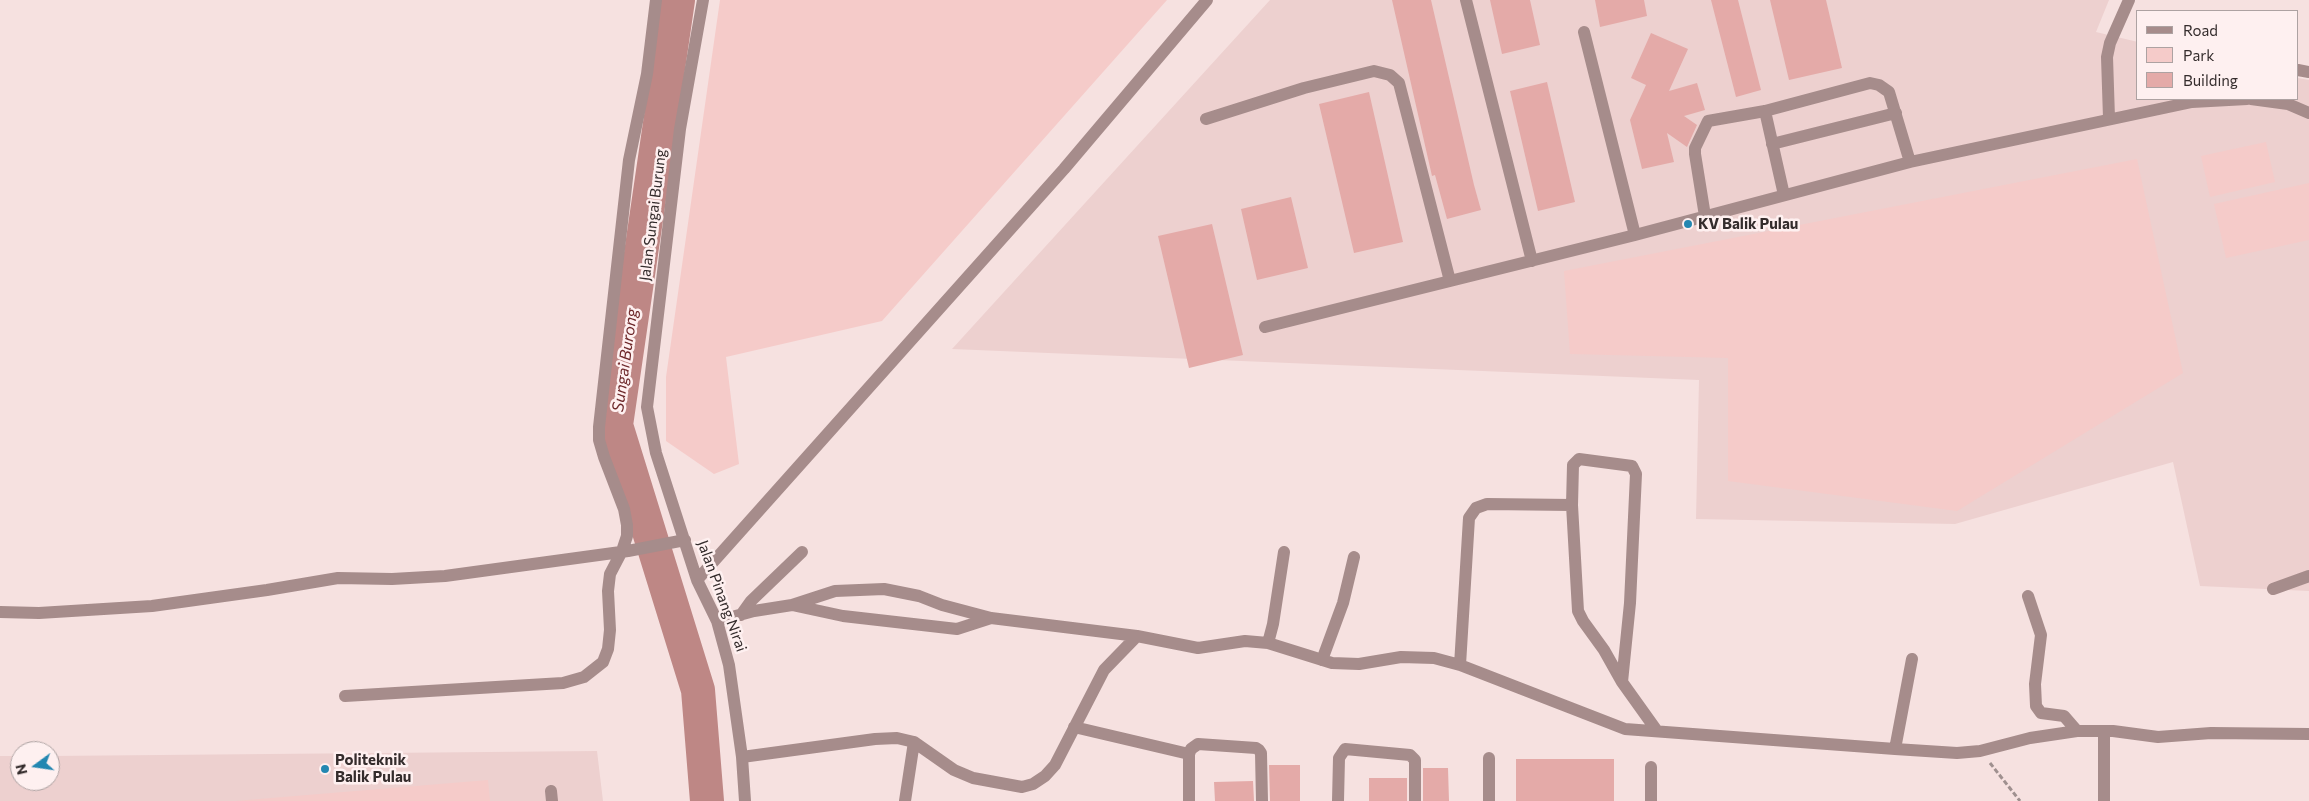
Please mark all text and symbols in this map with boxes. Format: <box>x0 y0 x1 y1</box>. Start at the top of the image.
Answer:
legend <box>2136 10 2299 100</box>
text: Road <box>2183 21 2218 39</box>
text: Park <box>2183 46 2214 64</box>
text: Building <box>2183 71 2238 89</box>
street label: Jalan Sungai Burung <box>636 148 670 282</box>
place label: KV Balik Pulau <box>1698 215 1798 233</box>
marker: KV Balik Pulau <box>1682 218 1694 230</box>
water label: Sungai Burong <box>608 307 642 413</box>
street label: Jalan Pinang Nirai <box>693 538 751 654</box>
north arrow <box>10 741 60 791</box>
place label: Politeknik Balik Pulau <box>335 751 411 786</box>
text: N <box>11 762 30 777</box>
marker: Politeknik Balik Pulau <box>319 763 331 775</box>

